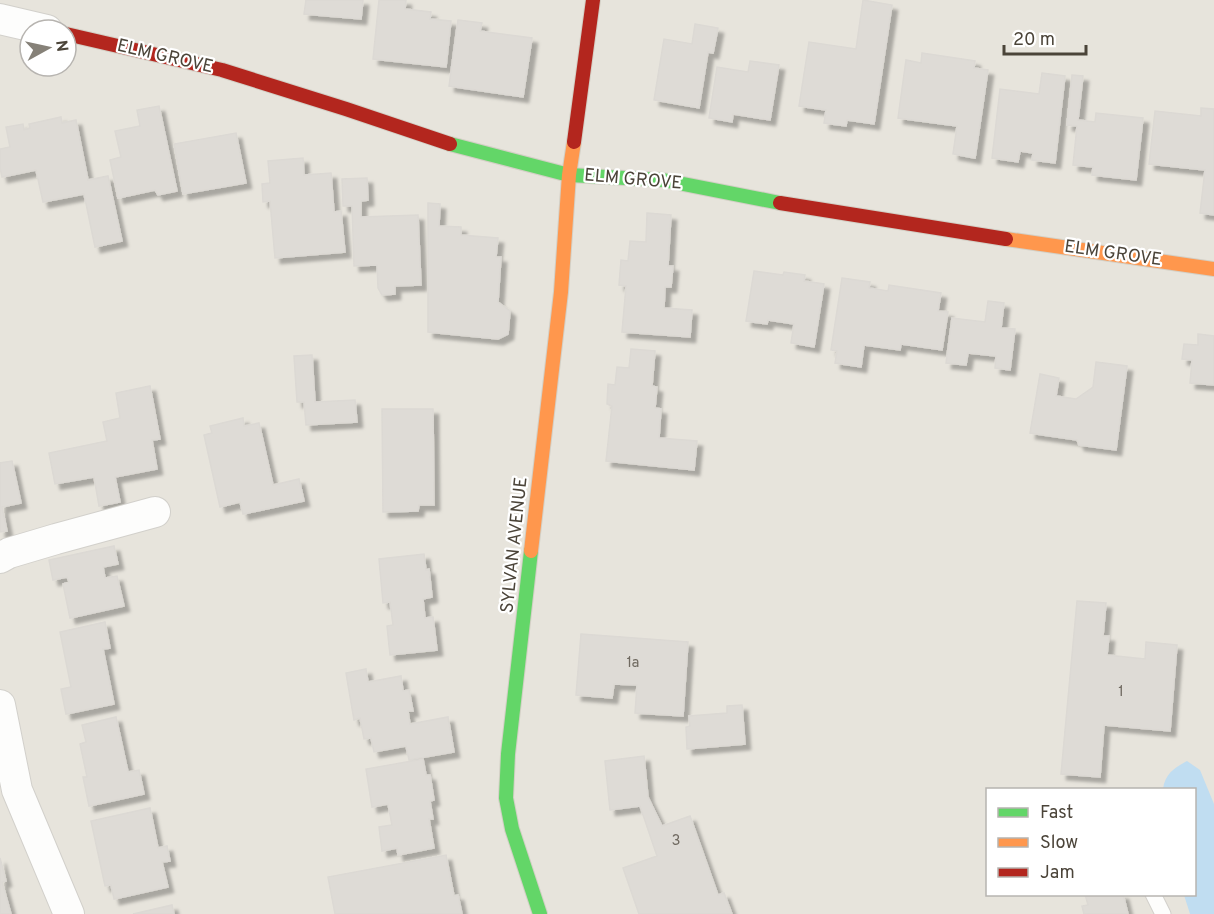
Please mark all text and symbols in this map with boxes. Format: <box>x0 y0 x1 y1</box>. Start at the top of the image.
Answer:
north arrow <box>18 18 78 78</box>
scale bar <box>1004 18 1086 56</box>
text: 20 m <box>1013 29 1055 52</box>
street label: ELM GROVE <box>115 35 215 79</box>
text: N <box>50 39 72 53</box>
street label: ELM GROVE <box>583 164 683 196</box>
street label: ELM GROVE <box>1063 236 1163 272</box>
street label: SYLVAN AVENUE <box>496 476 534 614</box>
house number: 1a <box>626 654 640 673</box>
house number: 1 <box>1118 683 1124 702</box>
legend <box>986 788 1196 896</box>
text: Fast <box>1040 802 1073 825</box>
house number: 3 <box>671 832 681 851</box>
text: Slow <box>1040 832 1078 855</box>
text: Jam <box>1040 862 1075 885</box>

